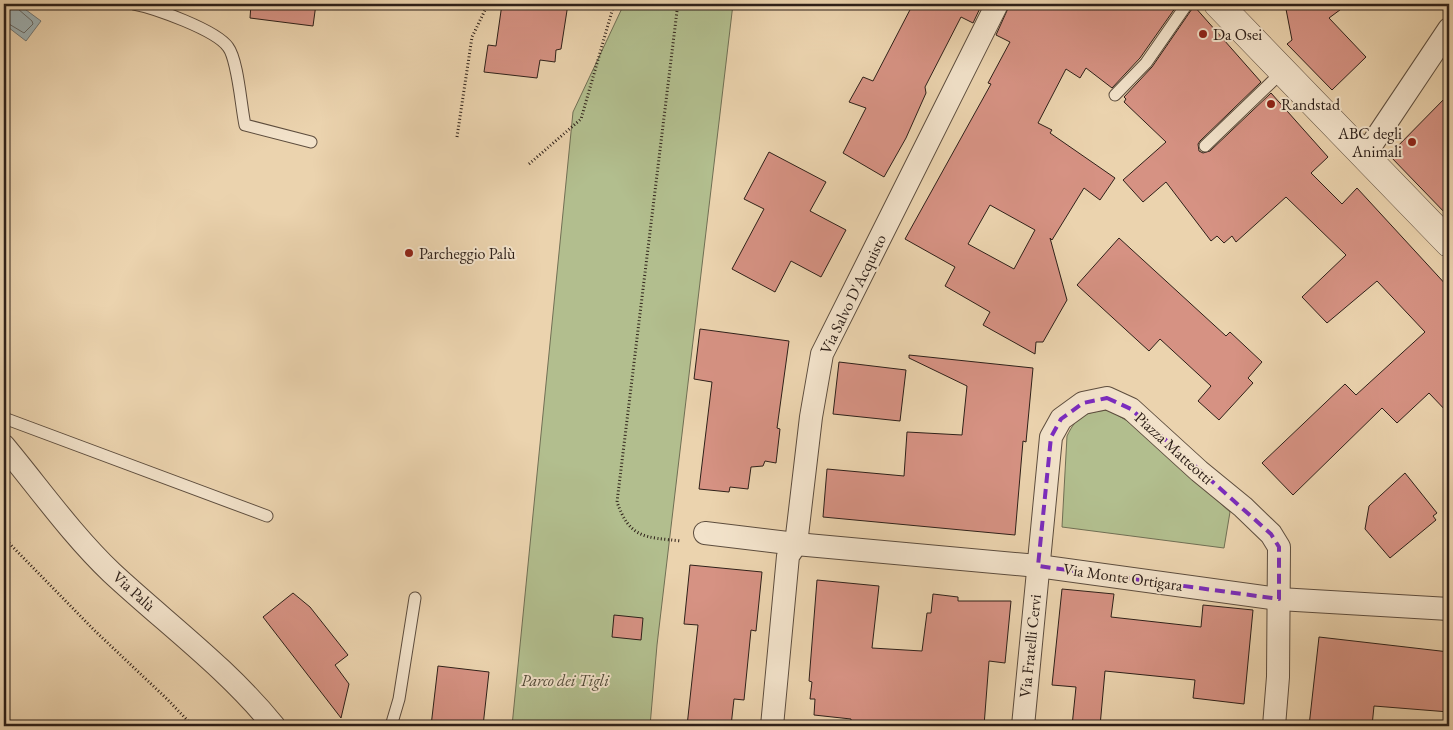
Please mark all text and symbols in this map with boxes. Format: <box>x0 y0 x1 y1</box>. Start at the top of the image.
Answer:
place label: Da Osei <box>1213 24 1262 45</box>
marker: Da Osei <box>1197 28 1209 40</box>
place label: Randstad <box>1281 94 1341 115</box>
marker: Randstad <box>1265 98 1277 110</box>
place label: ABC degli Animali <box>1337 123 1402 162</box>
marker: ABC degli Animali <box>1406 136 1418 148</box>
street label: Via Salvo D'Acquisto <box>815 231 891 357</box>
place label: Parcheggio Palù <box>419 243 516 264</box>
marker: Parcheggio Palù <box>403 247 415 259</box>
street label: Piazza Matteotti <box>1130 407 1218 489</box>
street label: Via Monte Ortigara <box>1062 558 1185 596</box>
street label: Via Palù <box>108 566 160 616</box>
street label: Via Fratelli Cervi <box>1014 593 1046 699</box>
park label: Parco dei Tigli <box>521 670 610 691</box>

